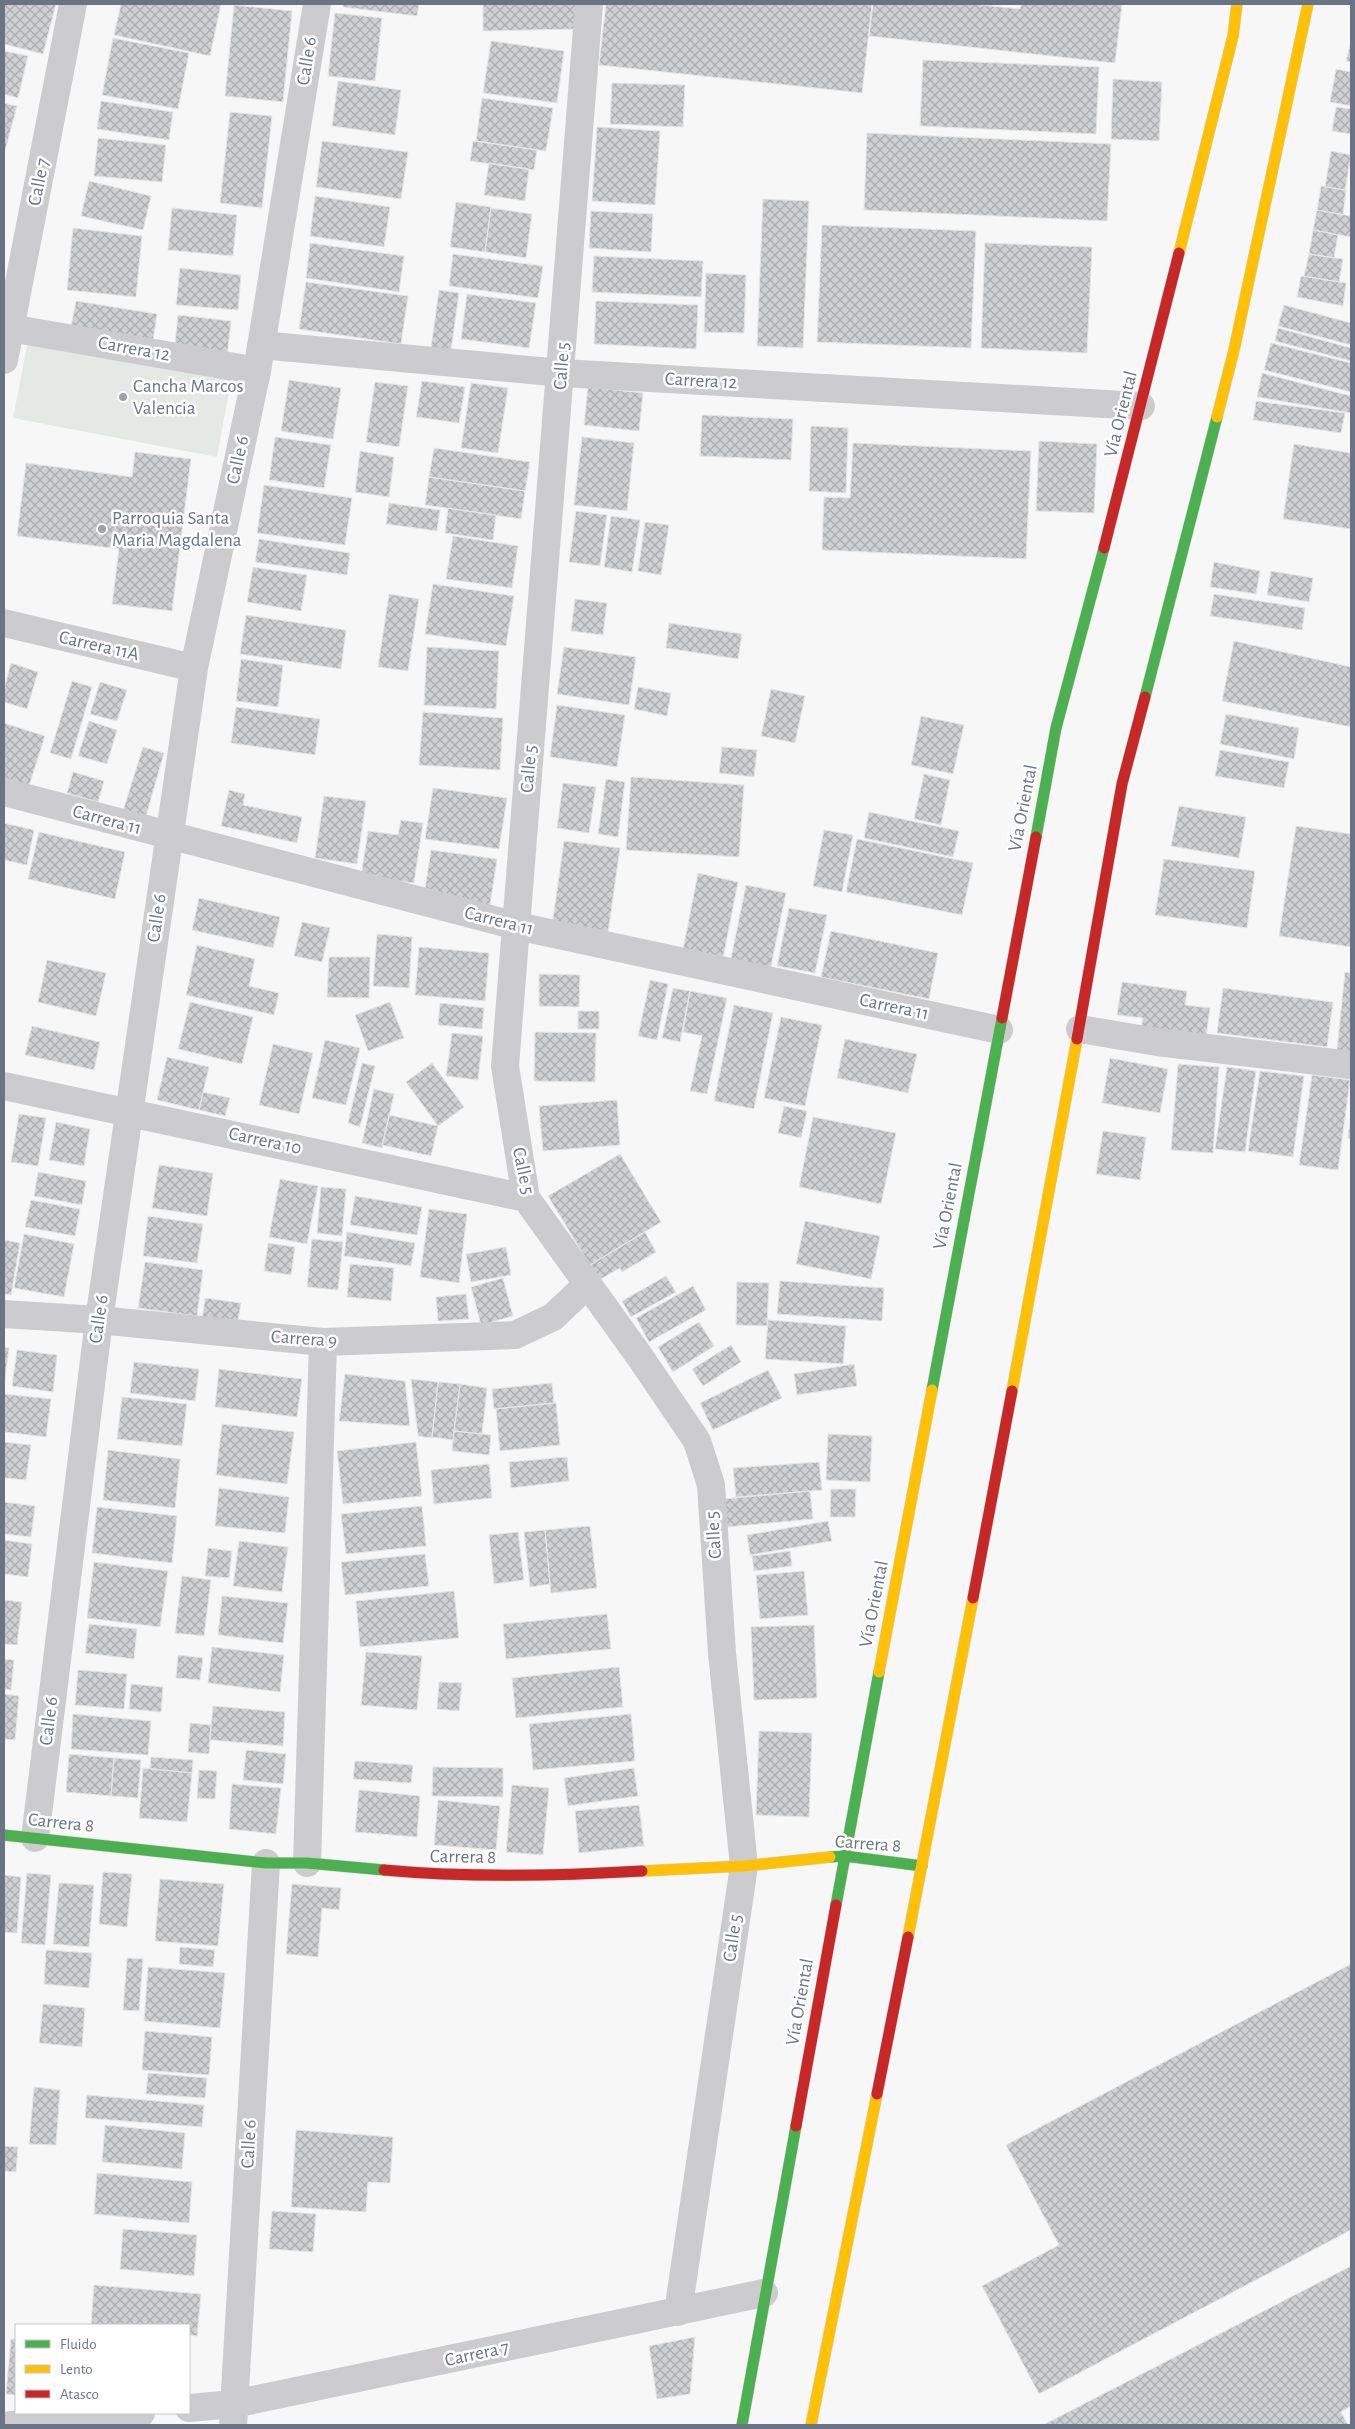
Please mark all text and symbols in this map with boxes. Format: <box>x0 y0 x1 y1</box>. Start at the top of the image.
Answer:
street label: Calle 6 <box>294 35 320 87</box>
street label: Calle 7 <box>25 157 53 207</box>
street label: Carrera 12 <box>97 333 172 365</box>
street label: Calle 5 <box>551 341 573 391</box>
street label: Vía Oriental <box>1101 369 1141 459</box>
street label: Carrera 12 <box>664 370 738 392</box>
place label: Cancha Marcos Valencia <box>133 377 244 418</box>
marker: Cancha Marcos Valencia <box>117 391 129 403</box>
street label: Calle 6 <box>224 434 252 486</box>
place label: Parroquia Santa Maria Magdalena <box>112 509 242 550</box>
marker: Parroquia Santa Maria Magdalena <box>96 523 108 535</box>
street label: Carrera 11A <box>57 628 141 664</box>
street label: Calle 5 <box>517 744 541 794</box>
street label: Vía Oriental <box>1005 763 1041 853</box>
street label: Carrera 11 <box>71 802 143 838</box>
street label: Calle 6 <box>144 892 170 944</box>
street label: Carrera 11 <box>463 903 535 939</box>
street label: Carrera 11 <box>858 990 930 1024</box>
street label: Carrera 10 <box>227 1124 303 1158</box>
street label: Calle 5 <box>509 1146 537 1196</box>
street label: Vía Oriental <box>930 1161 966 1251</box>
street label: Calle 6 <box>86 1293 112 1345</box>
street label: Carrera 9 <box>270 1327 338 1351</box>
street label: Calle 5 <box>703 1510 725 1560</box>
street label: Vía Oriental <box>856 1559 892 1649</box>
street label: Calle 6 <box>37 1696 61 1746</box>
street label: Carrera 8 <box>27 1810 95 1836</box>
street label: Carrera 8 <box>834 1832 902 1856</box>
street label: Carrera 8 <box>430 1847 496 1867</box>
street label: Calle 5 <box>720 1913 746 1963</box>
street label: Vía Oriental <box>783 1957 817 2047</box>
street label: Calle 6 <box>238 2119 260 2169</box>
legend <box>15 2324 190 2414</box>
text: Fluido <box>60 2337 97 2352</box>
street label: Carrera 7 <box>443 2338 511 2370</box>
text: Lento <box>60 2362 93 2377</box>
text: Atasco <box>60 2387 99 2402</box>

